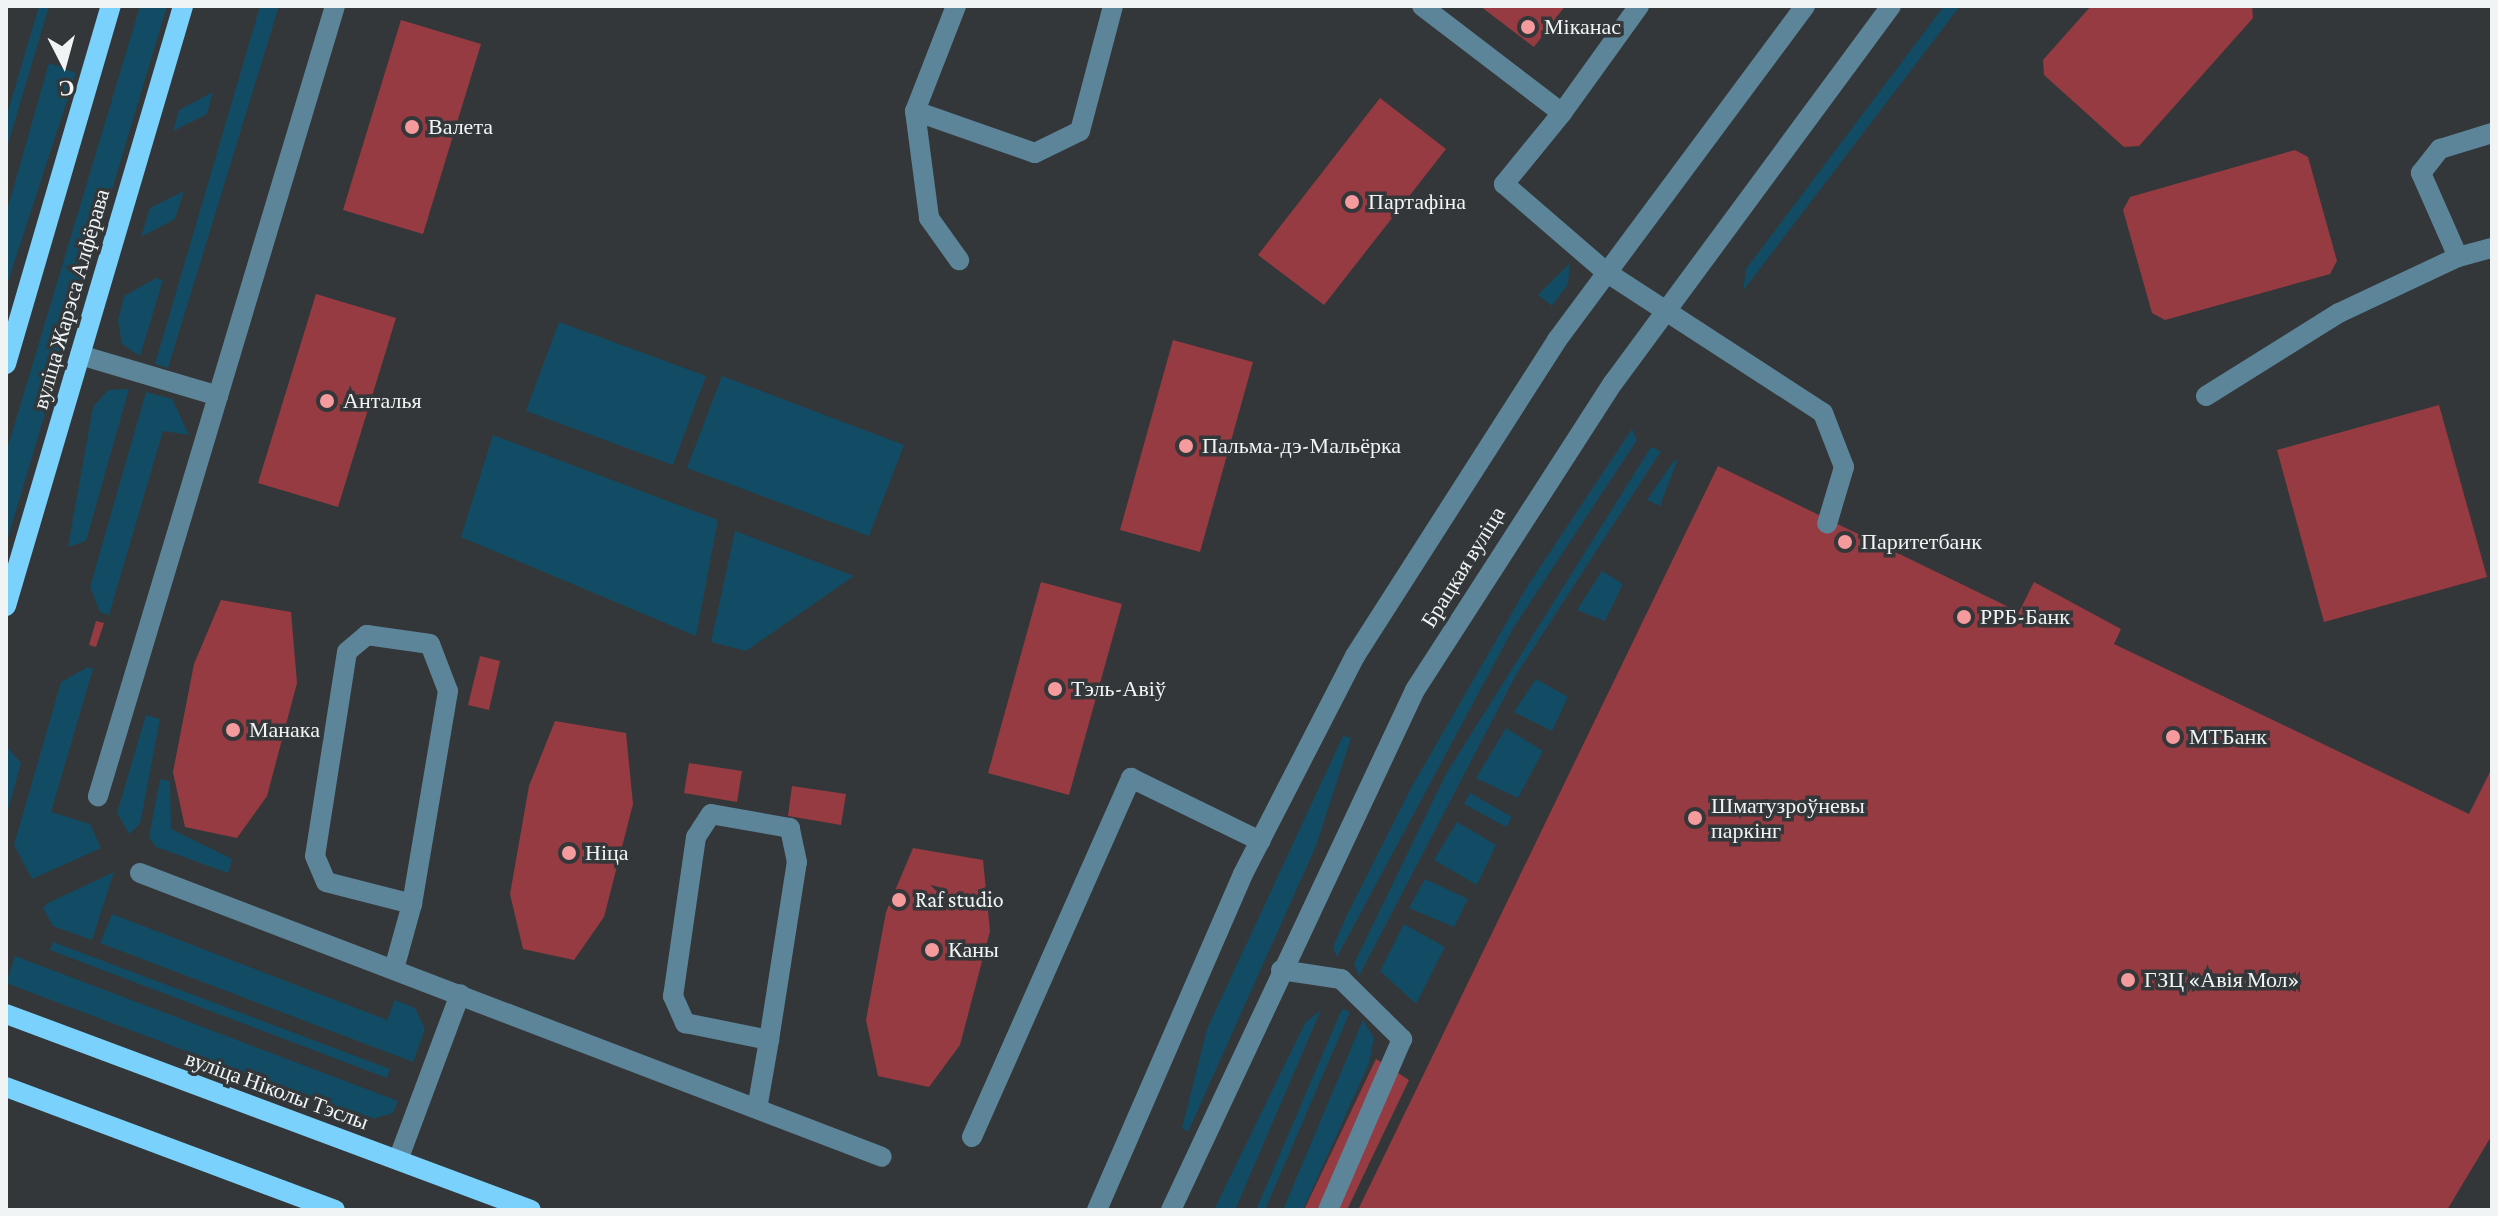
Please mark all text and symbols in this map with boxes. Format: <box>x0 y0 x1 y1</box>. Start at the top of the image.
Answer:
place label: Міканас <box>1544 14 1621 40</box>
marker: Міканас <box>1519 18 1537 36</box>
north arrow <box>24 24 104 104</box>
text: С <box>57 75 76 102</box>
place label: Валета <box>428 114 493 140</box>
marker: Валета <box>403 118 421 136</box>
street label: вуліца Жарэса Алфёрава <box>27 186 115 412</box>
place label: Партафіна <box>1368 189 1466 215</box>
marker: Партафіна <box>1343 193 1361 211</box>
place label: Анталья <box>343 388 422 414</box>
marker: Анталья <box>318 392 336 410</box>
place label: Пальма-дэ-Мальёрка <box>1202 433 1401 459</box>
marker: Пальма-дэ-Мальёрка <box>1177 437 1195 455</box>
street label: Брацкая вуліца <box>1415 502 1511 632</box>
place label: Паритетбанк <box>1861 529 1982 555</box>
marker: Паритетбанк <box>1836 533 1854 551</box>
place label: РРБ-Банк <box>1980 604 2070 630</box>
marker: РРБ-Банк <box>1955 608 1973 626</box>
place label: Тэль-Авіў <box>1071 676 1166 702</box>
marker: Тэль-Авіў <box>1046 680 1064 698</box>
place label: Манака <box>249 717 320 743</box>
marker: Манака <box>224 721 242 739</box>
place label: МТБанк <box>2189 724 2267 750</box>
marker: МТБанк <box>2164 728 2182 746</box>
place label: Шматузроўневы паркінг <box>1711 792 1865 844</box>
marker: Шматузроўневы паркінг <box>1686 809 1704 827</box>
place label: Ніца <box>585 840 629 866</box>
marker: Ніца <box>560 844 578 862</box>
place label: Raf studio <box>915 887 1004 913</box>
marker: Raf studio <box>890 891 908 909</box>
place label: Каны <box>948 937 999 963</box>
marker: Каны <box>923 941 941 959</box>
place label: ГЗЦ «Авія Мол» <box>2144 967 2300 993</box>
marker: ГЗЦ «Авія Мол» <box>2119 971 2137 989</box>
street label: вуліца Ніколы Тэслы <box>182 1045 372 1135</box>

